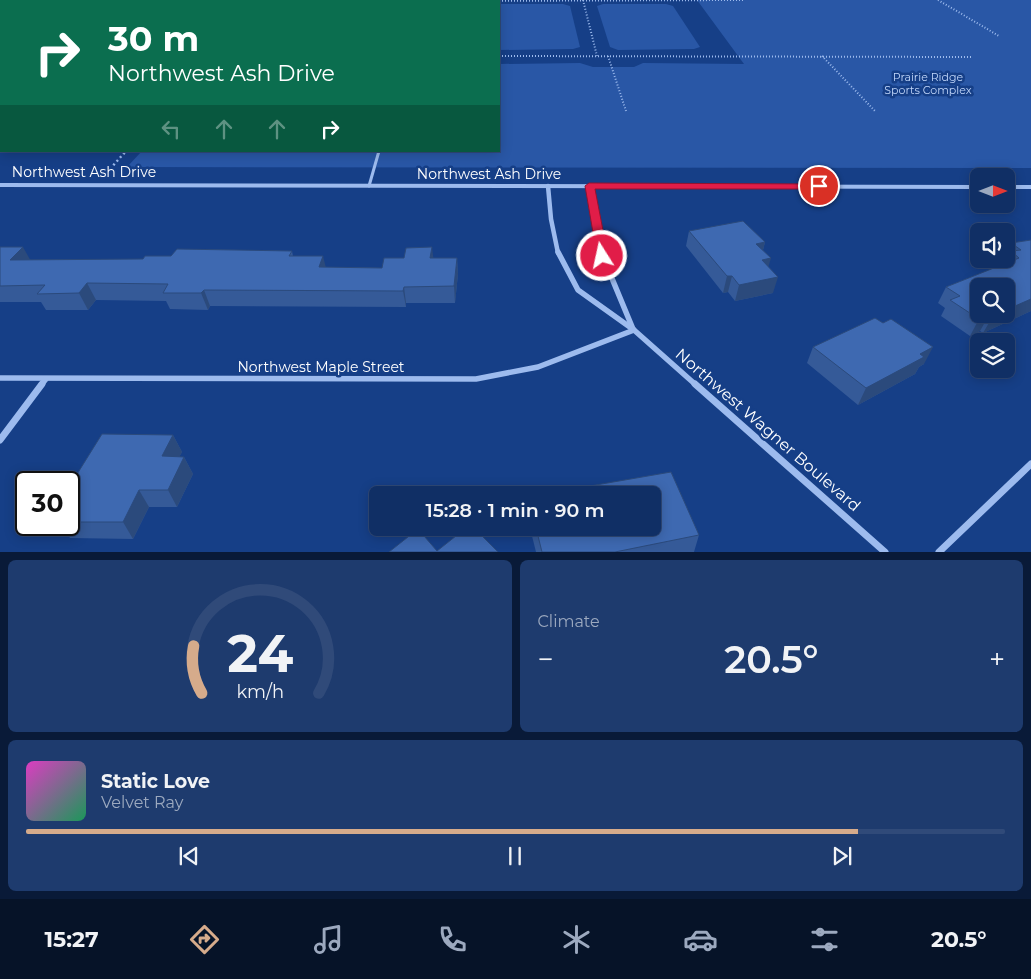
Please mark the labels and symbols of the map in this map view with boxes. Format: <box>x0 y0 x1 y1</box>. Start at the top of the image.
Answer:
park label: Prairie Ridge Sports Complex <box>884 70 972 97</box>
street label: Northwest Ash Drive <box>12 163 156 181</box>
street label: Northwest Ash Drive <box>417 165 561 183</box>
pin <box>798 165 840 207</box>
north arrow <box>970 168 1015 212</box>
position arrow <box>575 229 627 281</box>
street label: Northwest Wagner Boulevard <box>672 345 864 515</box>
street label: Northwest Maple Street <box>237 358 405 376</box>
speed limit sign: 30 <box>15 471 80 536</box>

